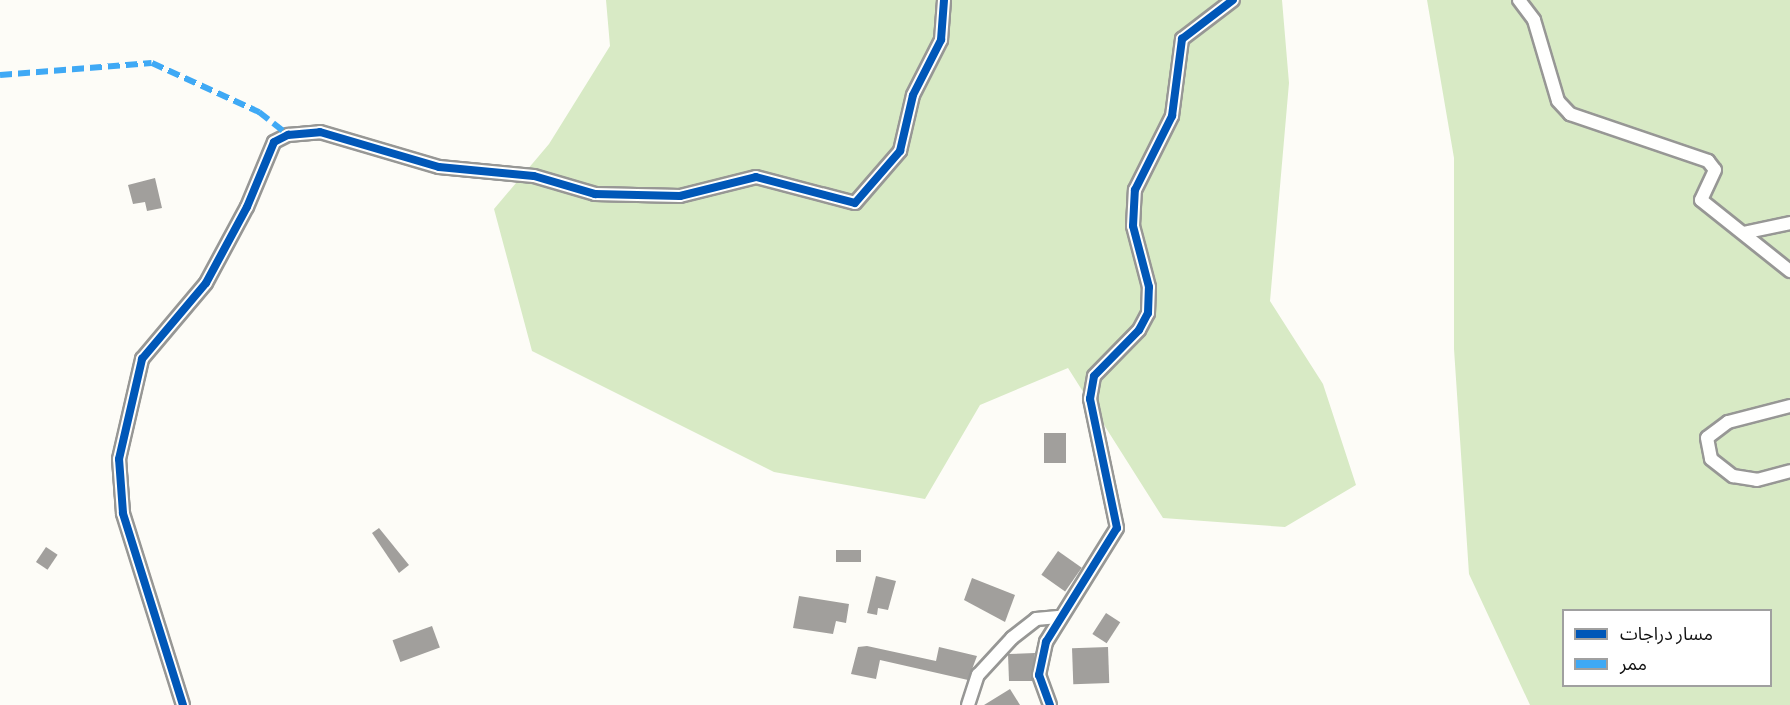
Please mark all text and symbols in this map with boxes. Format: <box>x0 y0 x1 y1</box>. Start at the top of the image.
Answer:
legend <box>1562 609 1772 687</box>
text: مسار دراجات <box>1620 619 1713 646</box>
text: ممر <box>1620 649 1647 676</box>

